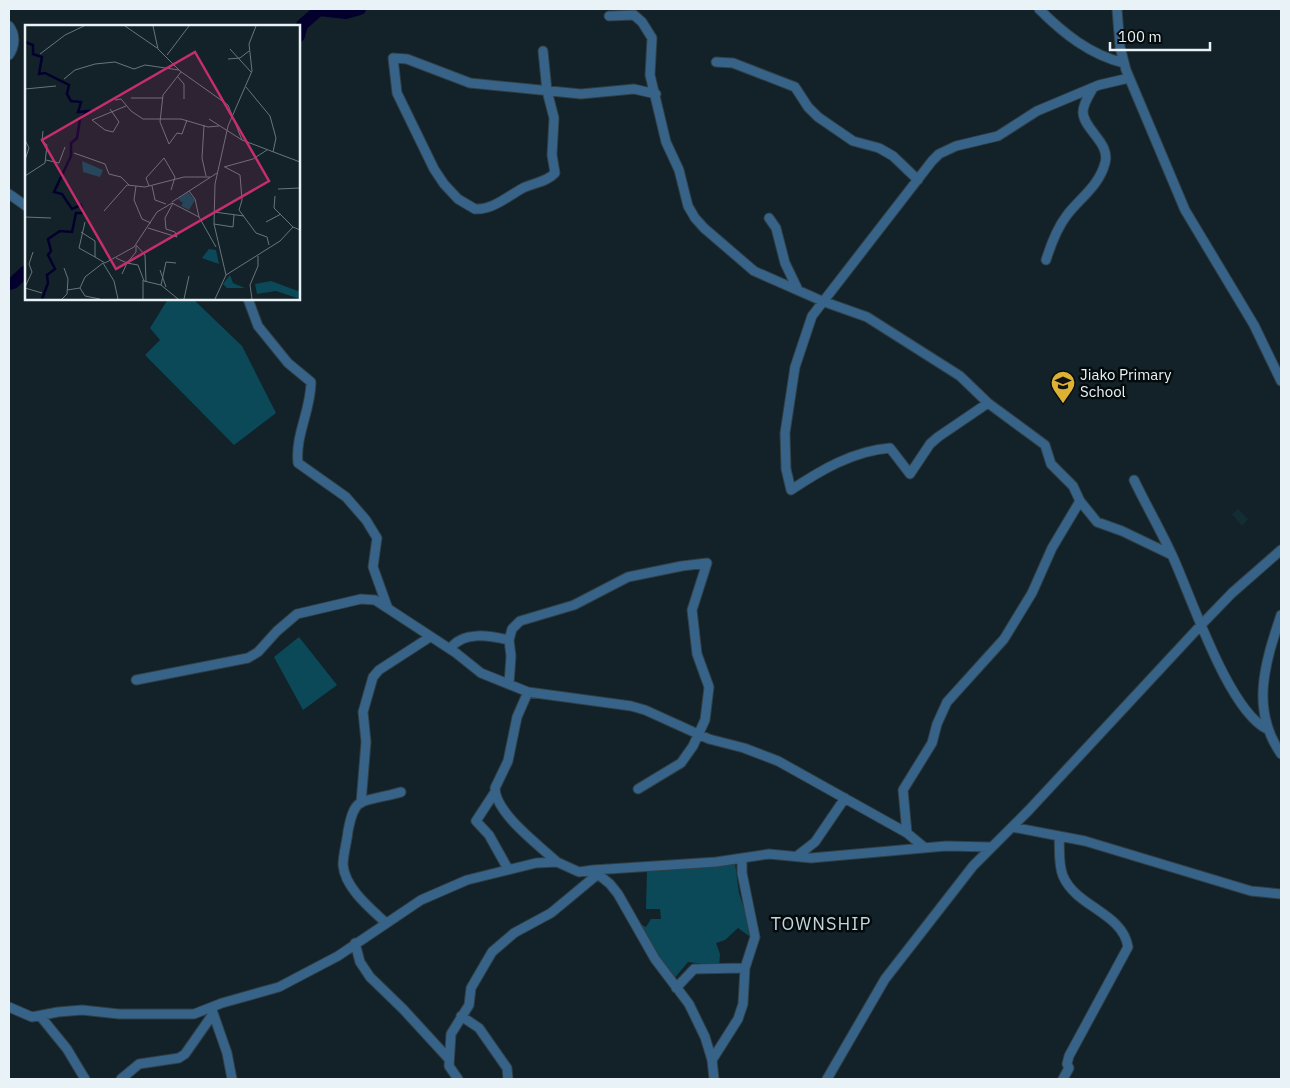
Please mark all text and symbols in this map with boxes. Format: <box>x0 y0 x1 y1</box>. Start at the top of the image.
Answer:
scale bar <box>1110 20 1210 52</box>
inset map <box>25 25 300 300</box>
text: 100 m <box>1118 27 1162 46</box>
place label: Jiako Primary School <box>1080 365 1172 401</box>
school or university icon: Jiako Primary School <box>1050 370 1076 404</box>
district label: TOWNSHIP <box>771 912 871 935</box>

